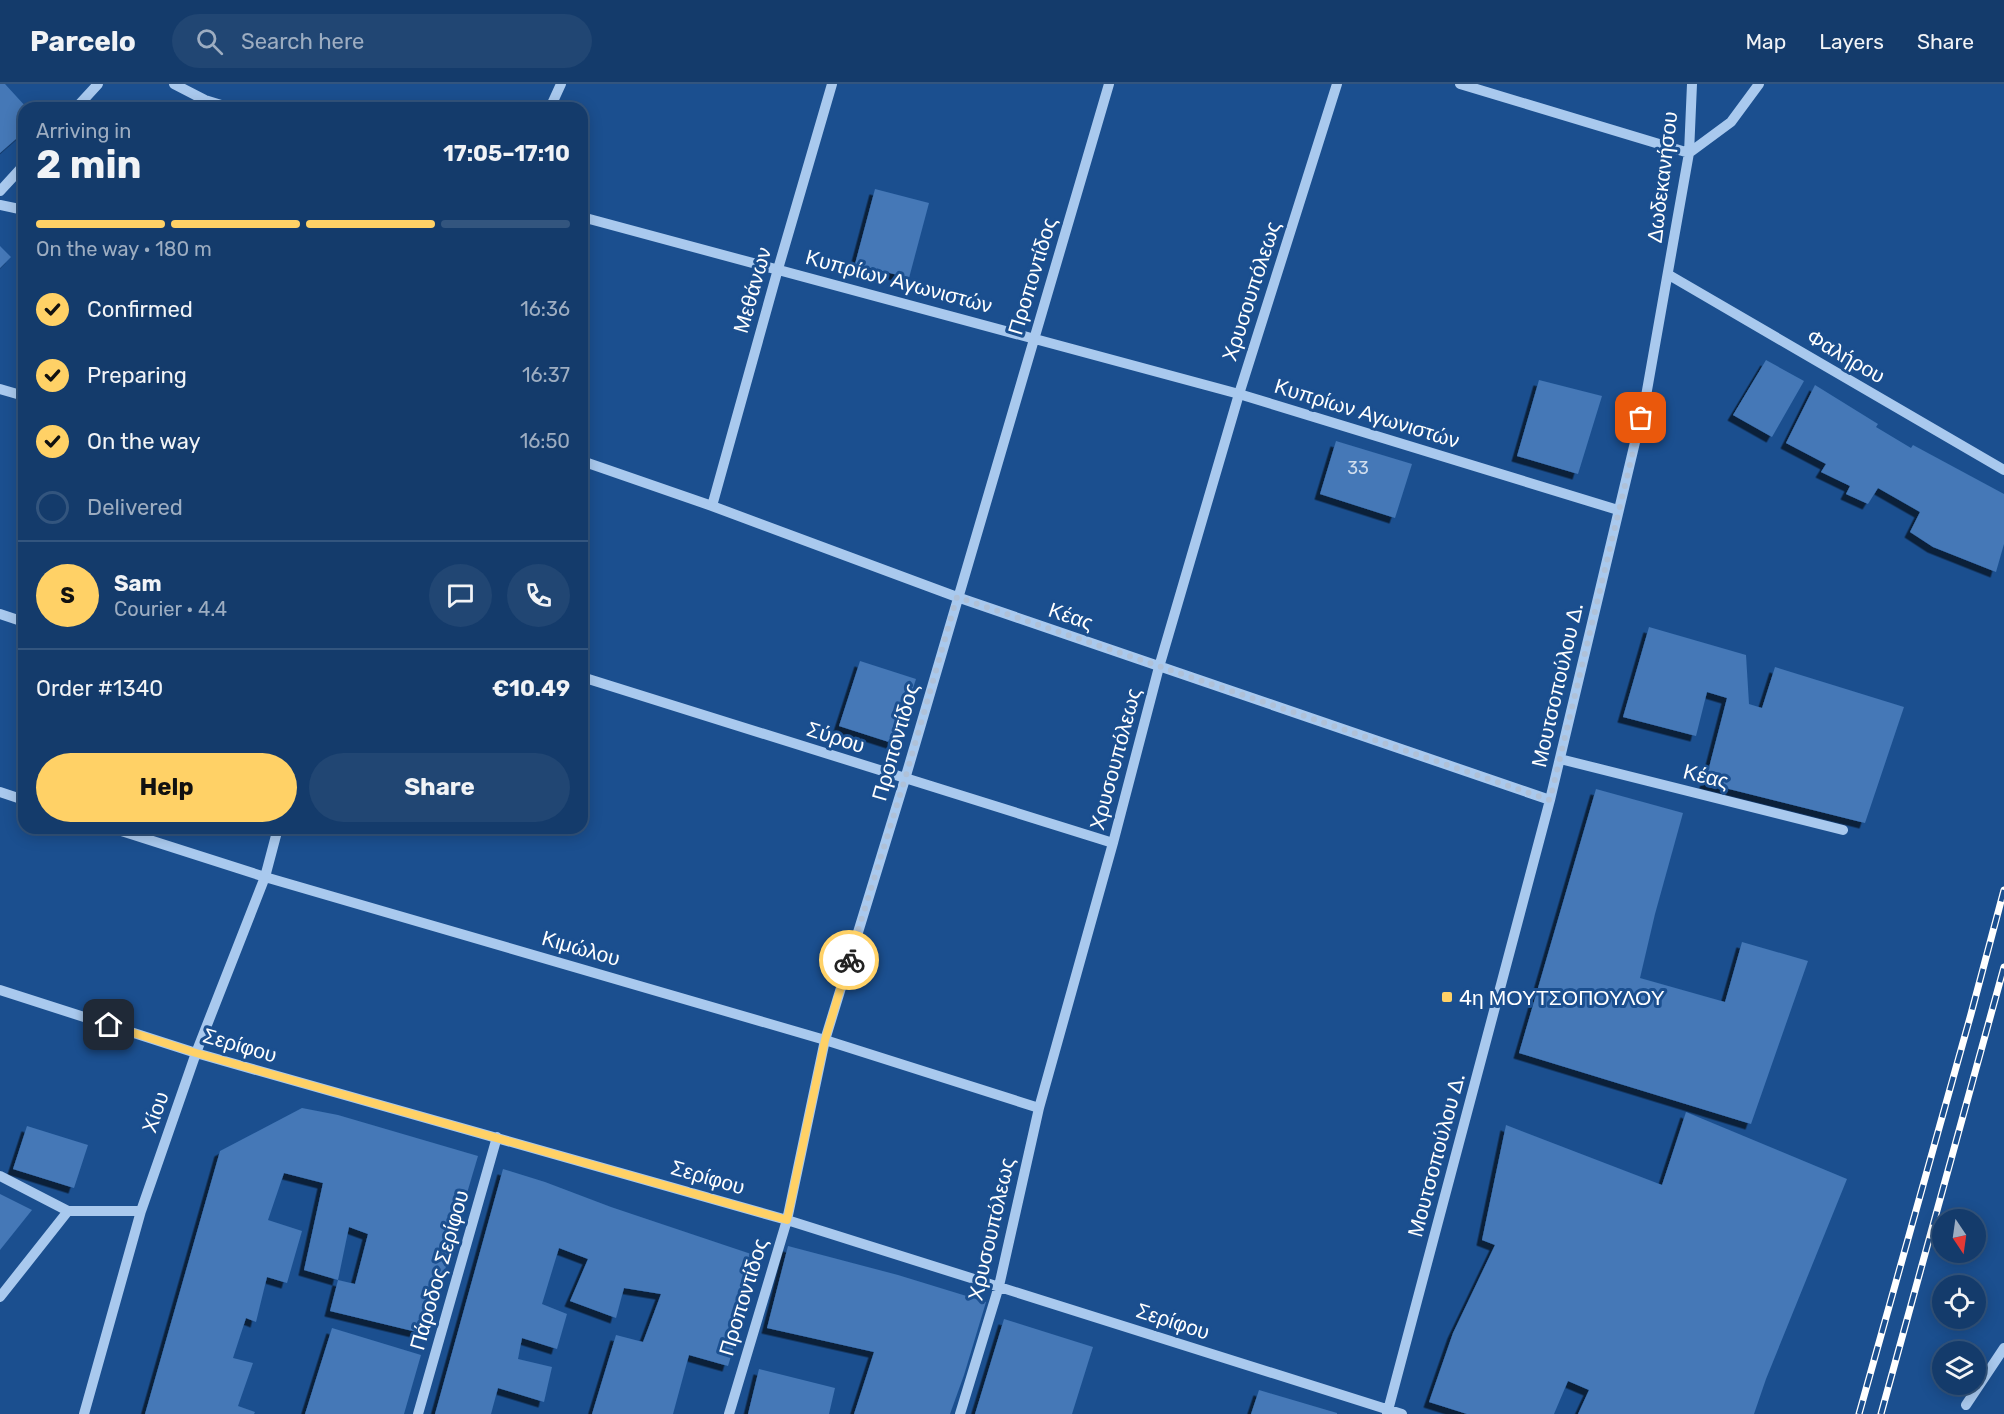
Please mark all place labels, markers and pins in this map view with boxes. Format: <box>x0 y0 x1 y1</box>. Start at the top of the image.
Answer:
pin <box>1615 392 1666 443</box>
place label: 4η ΜΟΥΤΣΟΠΟΥΛΟΥ <box>1459 985 1665 1010</box>
marker: 4η ΜΟΥΤΣΟΠΟΥΛΟΥ <box>1440 990 1454 1004</box>
pin <box>83 999 134 1050</box>

